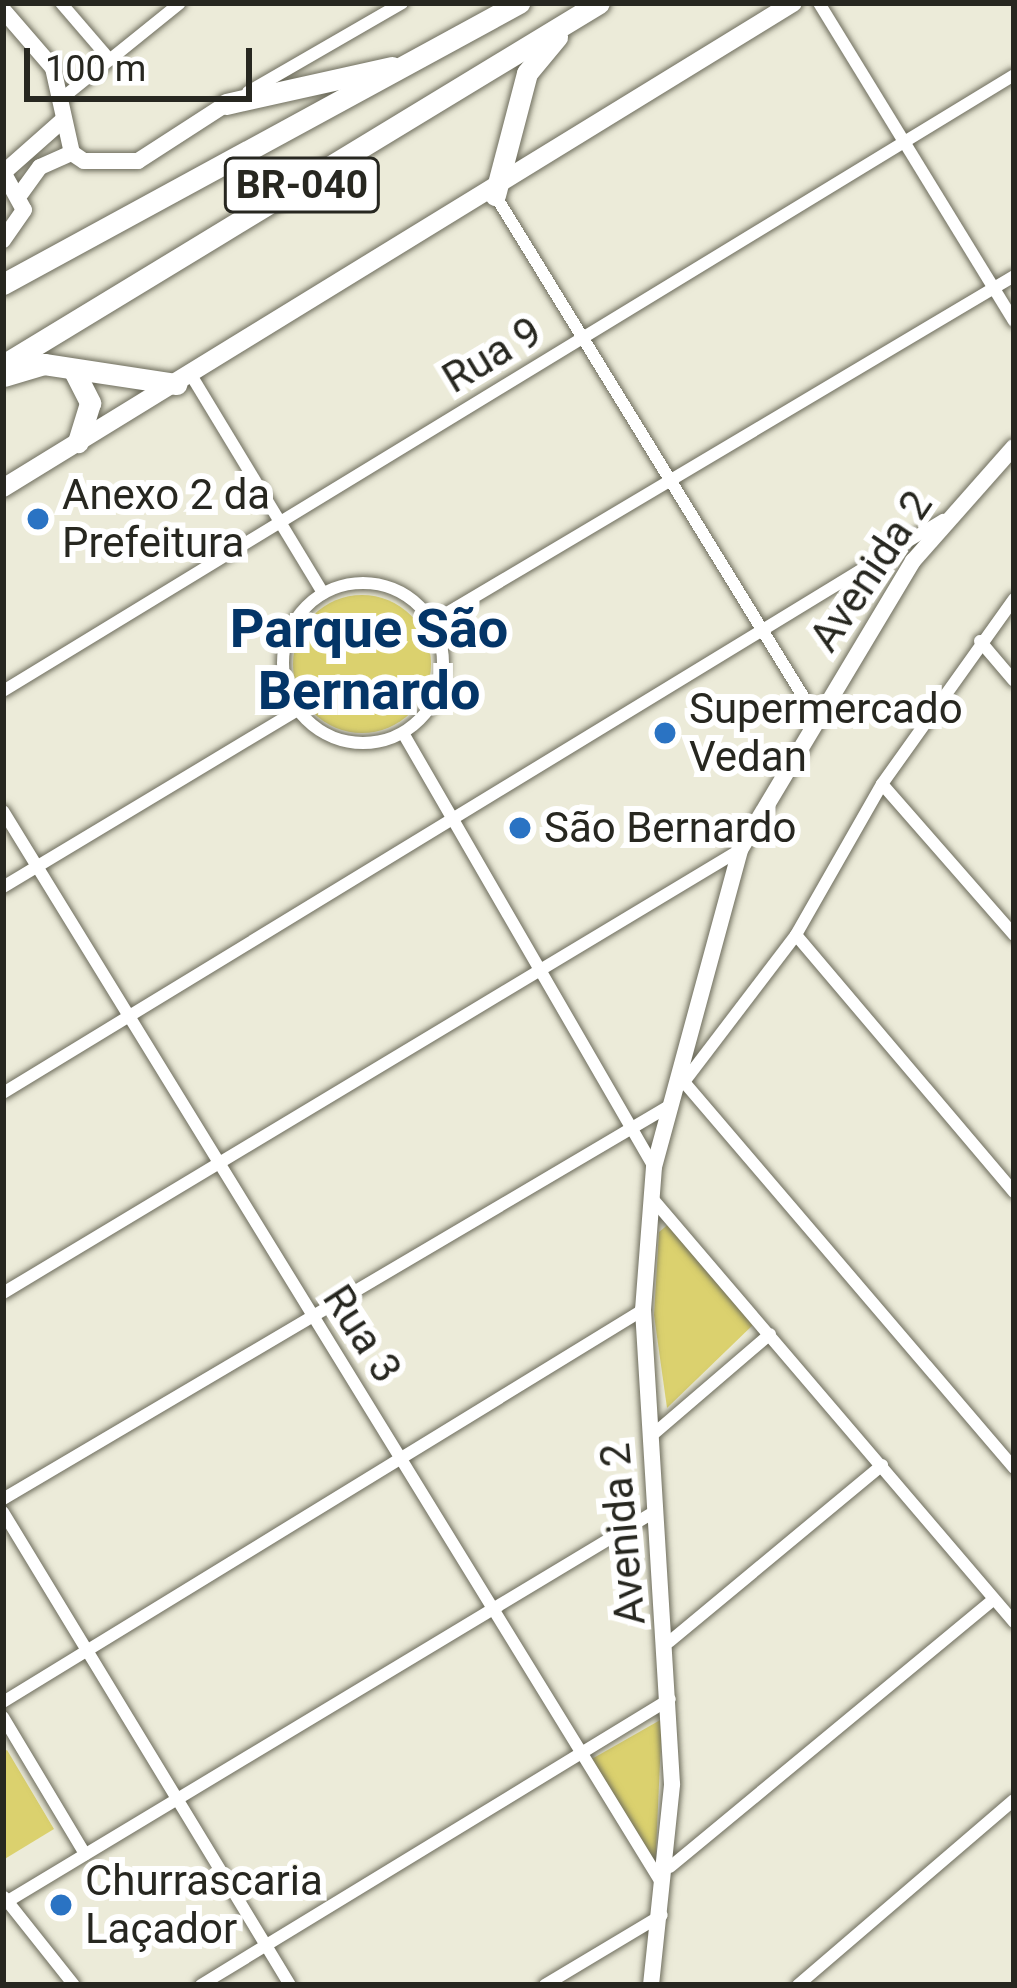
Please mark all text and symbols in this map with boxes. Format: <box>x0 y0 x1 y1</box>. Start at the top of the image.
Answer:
scale bar <box>30 24 258 98</box>
text: 100 m <box>45 48 146 90</box>
road number: BR-040 <box>221 152 383 218</box>
street label: Rua 9 <box>434 306 550 404</box>
place label: Anexo 2 da Prefeitura <box>62 470 270 568</box>
street label: Avenida 2 <box>799 481 943 661</box>
marker: Anexo 2 da Prefeitura <box>25 506 51 532</box>
district label: Parque São Bernardo <box>230 597 508 724</box>
place label: Supermercado Vedan <box>689 684 963 783</box>
marker: Supermercado Vedan <box>652 720 678 746</box>
place label: São Bernardo <box>544 803 796 853</box>
marker: São Bernardo <box>507 815 533 841</box>
street label: Rua 3 <box>312 1276 412 1392</box>
street label: Avenida 2 <box>590 1441 656 1627</box>
place label: Churrascaria Laçador <box>85 1856 323 1954</box>
marker: Churrascaria Laçador <box>48 1892 74 1918</box>

